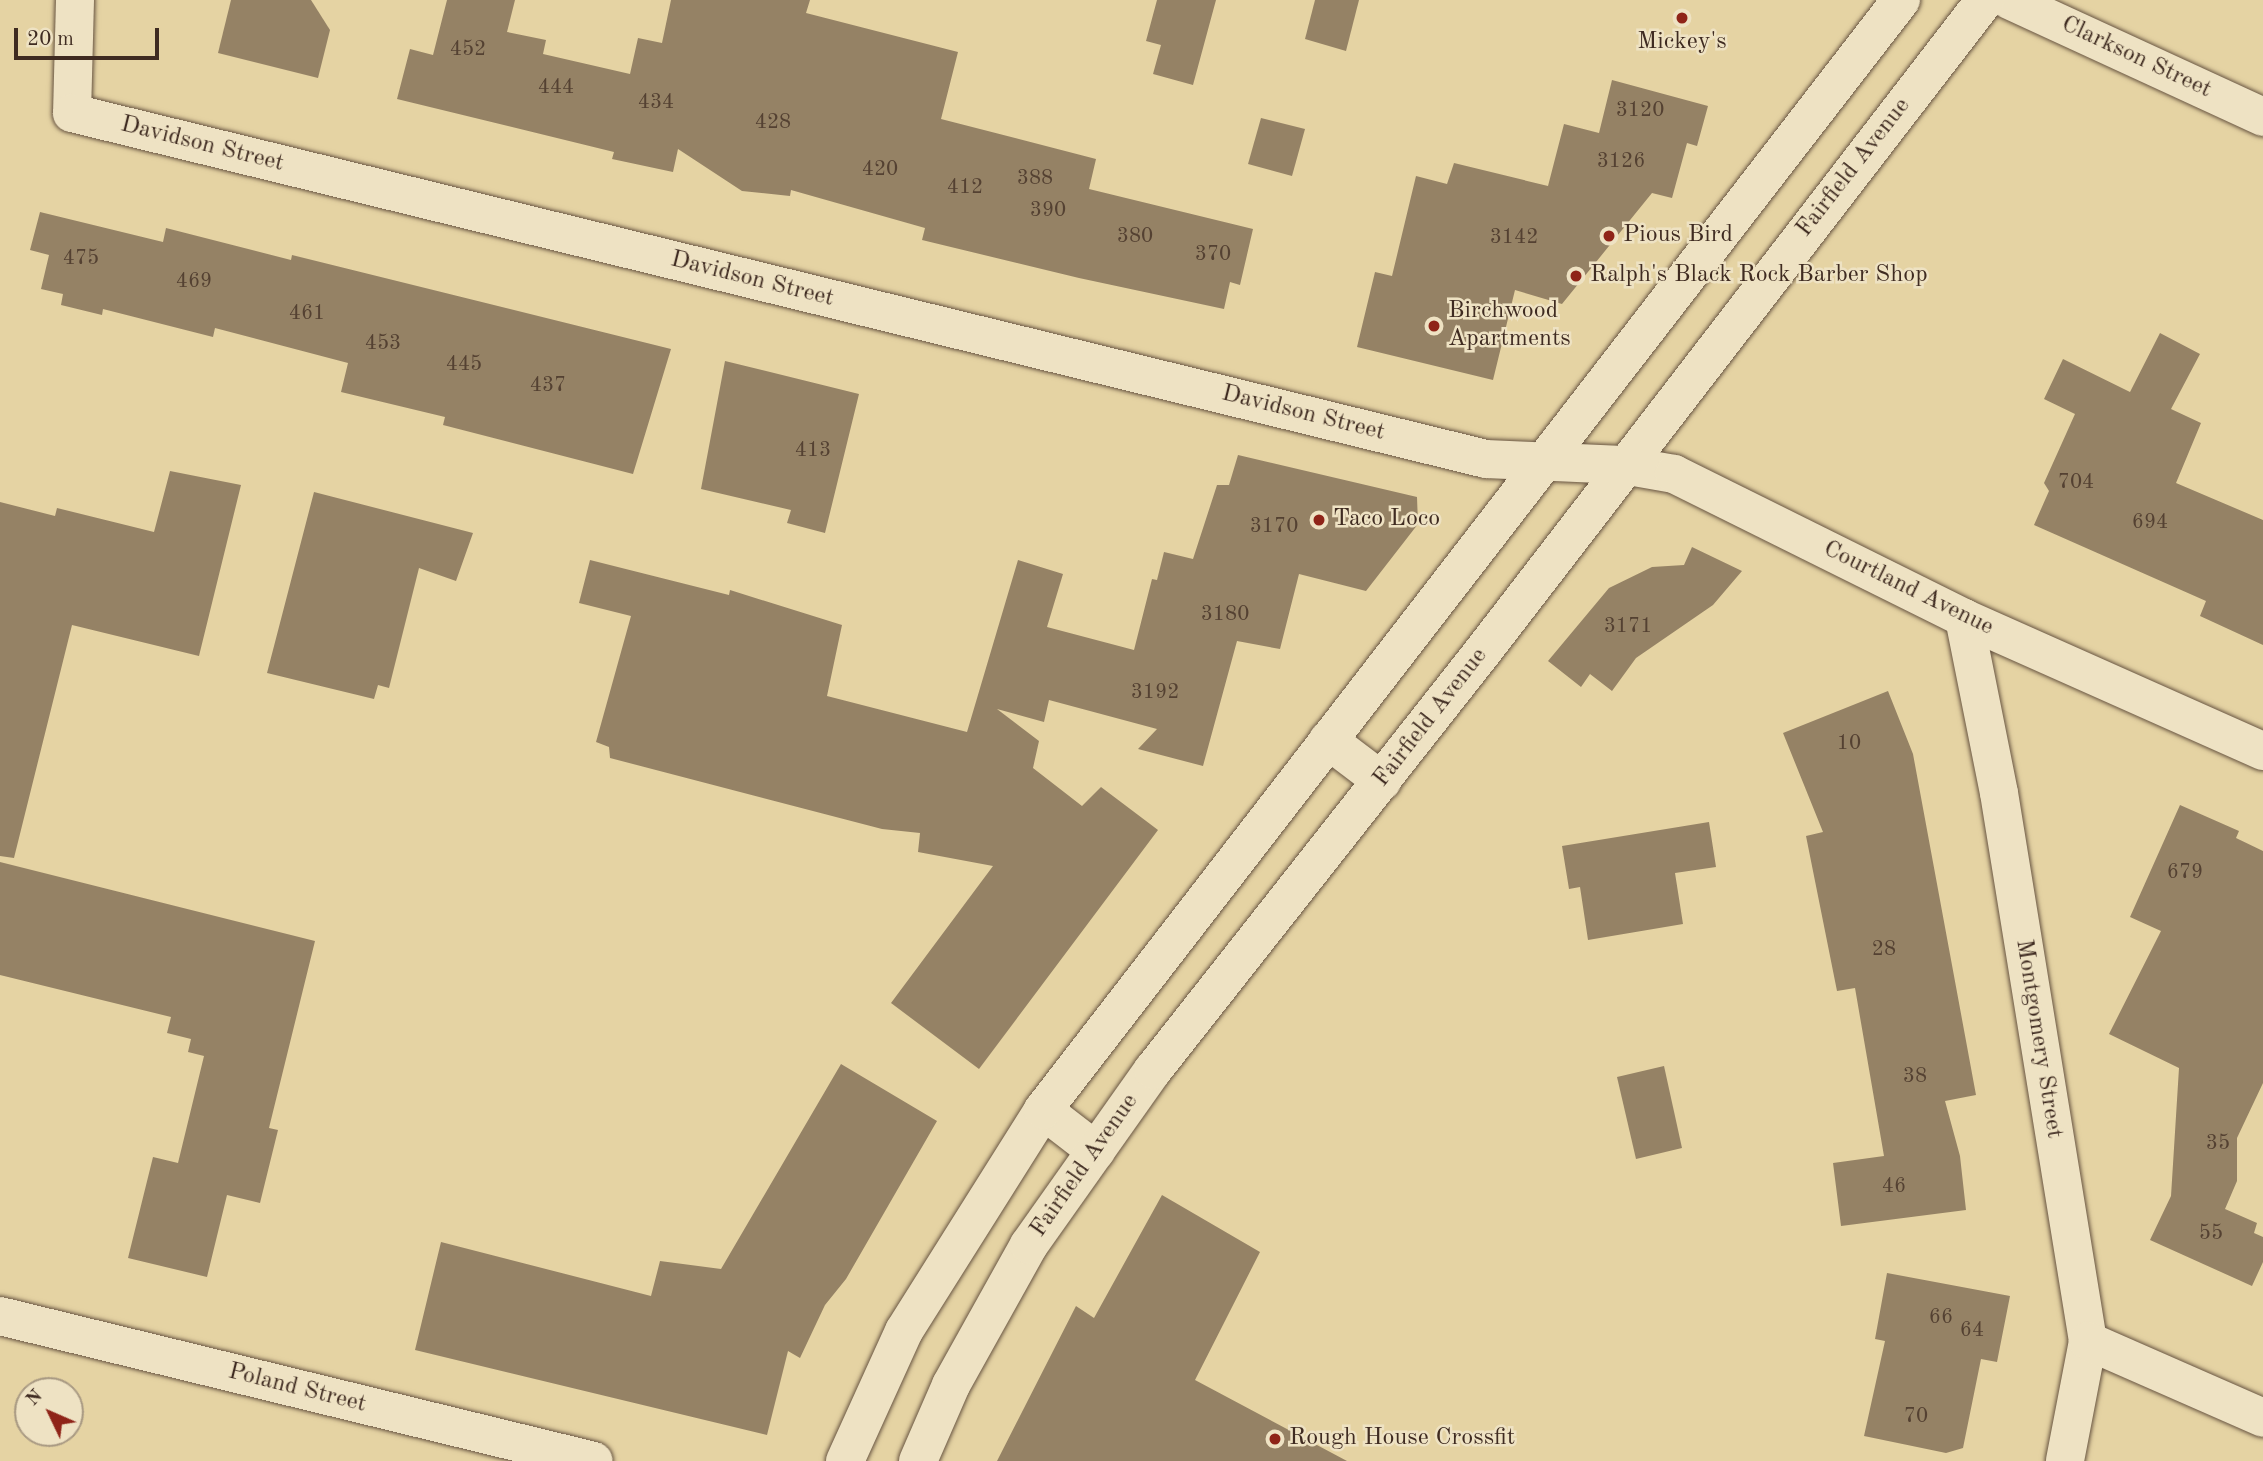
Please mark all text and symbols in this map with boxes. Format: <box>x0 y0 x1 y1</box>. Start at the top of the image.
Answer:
marker: Mickey's <box>1674 10 1690 26</box>
street label: Clarkson Street <box>2056 11 2216 105</box>
scale bar <box>18 14 163 58</box>
text: 20 m <box>27 29 74 50</box>
place label: Mickey's <box>1637 29 1727 57</box>
house number: 452 <box>450 37 486 63</box>
house number: 444 <box>538 75 574 101</box>
house number: 434 <box>638 90 674 116</box>
street label: Fairfield Avenue <box>1791 93 1917 243</box>
house number: 3120 <box>1616 98 1664 124</box>
house number: 428 <box>755 110 791 136</box>
street label: Davidson Street <box>117 111 287 179</box>
house number: 3126 <box>1597 149 1645 175</box>
house number: 420 <box>862 157 898 183</box>
house number: 388 <box>1017 166 1053 192</box>
house number: 412 <box>947 175 983 201</box>
house number: 390 <box>1030 198 1066 224</box>
place label: Pious Bird <box>1623 222 1733 250</box>
house number: 380 <box>1117 224 1153 250</box>
house number: 3142 <box>1490 225 1538 251</box>
marker: Pious Bird <box>1601 228 1617 244</box>
house number: 370 <box>1195 242 1231 268</box>
house number: 475 <box>63 246 99 272</box>
street label: Davidson Street <box>667 246 837 314</box>
place label: Ralph's Black Rock Barber Shop <box>1590 262 1928 290</box>
marker: Ralph's Black Rock Barber Shop <box>1568 268 1584 284</box>
house number: 469 <box>176 269 212 295</box>
place label: Birchwood Apartments <box>1448 298 1571 354</box>
house number: 461 <box>289 301 325 327</box>
marker: Birchwood Apartments <box>1426 318 1442 334</box>
house number: 453 <box>365 331 401 357</box>
house number: 445 <box>446 352 482 378</box>
house number: 437 <box>530 373 566 399</box>
street label: Davidson Street <box>1218 380 1388 448</box>
house number: 413 <box>795 438 831 464</box>
house number: 704 <box>2058 470 2094 496</box>
place label: Taco Loco <box>1333 506 1440 534</box>
house number: 694 <box>2132 510 2168 536</box>
marker: Taco Loco <box>1311 512 1327 528</box>
house number: 3170 <box>1250 514 1298 540</box>
street label: Courtland Avenue <box>1818 535 1998 643</box>
house number: 3180 <box>1201 602 1249 628</box>
house number: 3171 <box>1604 614 1652 640</box>
street label: Fairfield Avenue <box>1368 643 1494 793</box>
house number: 3192 <box>1131 680 1179 706</box>
house number: 10 <box>1837 731 1861 757</box>
house number: 679 <box>2167 860 2203 886</box>
house number: 28 <box>1872 937 1896 963</box>
street label: Montgomery Street <box>2008 937 2068 1141</box>
house number: 38 <box>1903 1064 1927 1090</box>
street label: Fairfield Avenue <box>1025 1089 1145 1243</box>
house number: 35 <box>2206 1131 2230 1157</box>
house number: 46 <box>1882 1174 1906 1200</box>
house number: 55 <box>2199 1221 2223 1247</box>
house number: 66 <box>1929 1305 1953 1331</box>
house number: 64 <box>1960 1318 1984 1344</box>
street label: Poland Street <box>225 1358 369 1420</box>
north arrow <box>14 1377 84 1447</box>
text: N <box>23 1387 47 1410</box>
house number: 70 <box>1904 1404 1928 1430</box>
place label: Rough House Crossfit <box>1289 1425 1515 1453</box>
marker: Rough House Crossfit <box>1267 1431 1283 1447</box>

